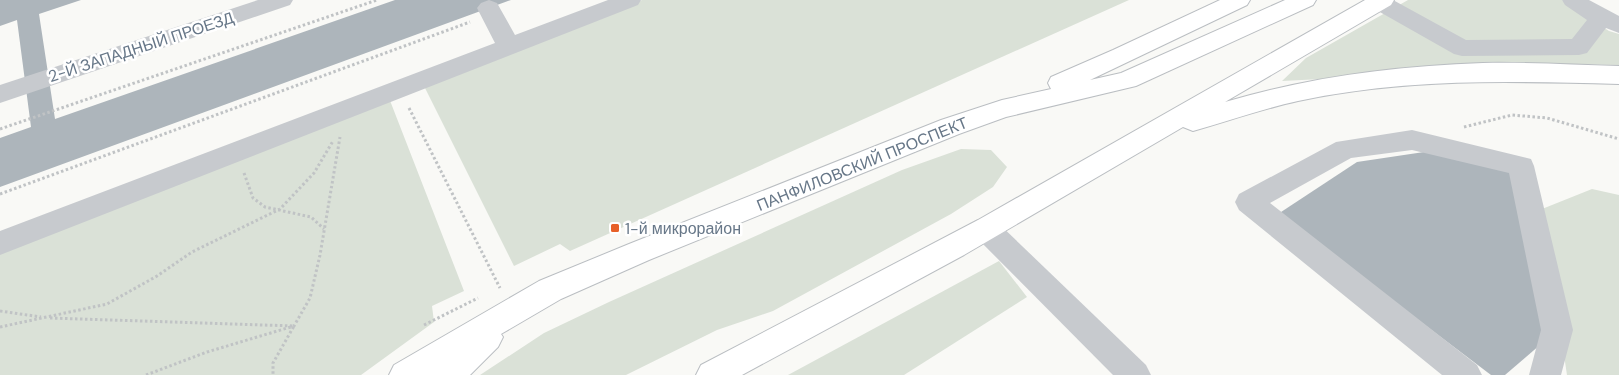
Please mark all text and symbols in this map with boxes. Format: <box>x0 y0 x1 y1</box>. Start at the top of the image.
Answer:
street label: 2-Й ЗАПАДНЫЙ ПРОЕЗД <box>46 7 237 87</box>
street label: ПАНФИЛОВСКИЙ ПРОСПЕКТ <box>753 112 971 216</box>
place label: 1-й микрорайон <box>625 218 741 239</box>
marker: 1-й микрорайон <box>609 222 621 234</box>

